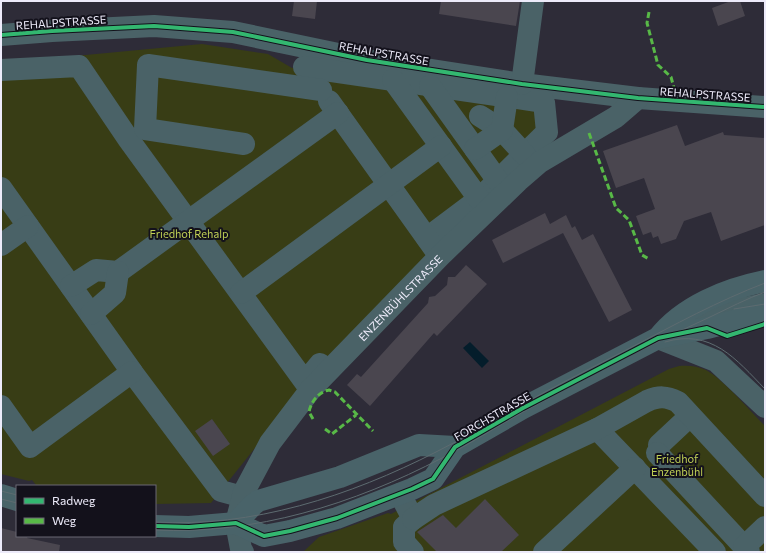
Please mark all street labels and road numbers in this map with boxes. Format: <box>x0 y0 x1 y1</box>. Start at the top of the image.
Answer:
street label: REHALPSTRASSE <box>15 12 107 32</box>
street label: REHALPSTRASSE <box>338 39 430 67</box>
street label: REHALPSTRASSE <box>659 84 751 104</box>
street label: ENZENBÜHLSTRASSE <box>355 252 444 343</box>
street label: FORCHSTRASSE <box>451 389 533 443</box>

